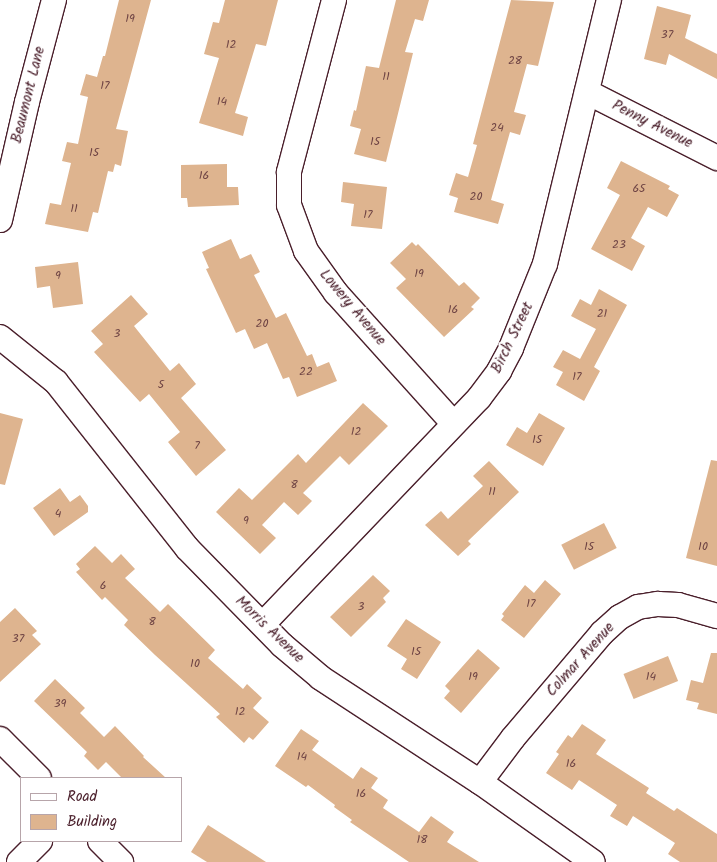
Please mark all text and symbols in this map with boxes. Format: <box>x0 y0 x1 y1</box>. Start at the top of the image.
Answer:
house number: 19 <box>125 12 135 26</box>
house number: 37 <box>661 28 673 42</box>
house number: 12 <box>226 38 236 52</box>
street label: Beaumont Lane <box>8 45 50 145</box>
house number: 28 <box>508 54 522 68</box>
house number: 11 <box>382 70 390 84</box>
house number: 17 <box>100 79 110 93</box>
house number: 14 <box>217 95 227 109</box>
street label: Penny Avenue <box>609 97 695 153</box>
house number: 24 <box>490 121 504 135</box>
house number: 15 <box>370 135 380 149</box>
house number: 15 <box>89 146 99 160</box>
house number: 16 <box>199 169 209 183</box>
house number: 65 <box>632 182 646 196</box>
house number: 20 <box>470 190 482 204</box>
house number: 11 <box>70 202 78 216</box>
house number: 17 <box>363 208 373 222</box>
house number: 23 <box>612 238 626 252</box>
street label: Lowery Avenue <box>315 266 389 350</box>
house number: 19 <box>414 267 424 281</box>
house number: 9 <box>55 269 61 283</box>
street label: Birch Street <box>488 300 538 376</box>
house number: 16 <box>448 303 458 317</box>
house number: 21 <box>597 307 607 321</box>
house number: 20 <box>256 317 268 331</box>
house number: 3 <box>114 327 120 341</box>
house number: 22 <box>299 365 313 379</box>
house number: 17 <box>572 370 582 384</box>
house number: 5 <box>158 378 164 392</box>
house number: 12 <box>351 425 361 439</box>
house number: 15 <box>532 433 542 447</box>
house number: 7 <box>194 439 200 453</box>
house number: 8 <box>290 478 298 492</box>
house number: 11 <box>488 485 496 499</box>
house number: 4 <box>55 507 61 521</box>
house number: 9 <box>243 514 249 528</box>
house number: 15 <box>584 540 594 554</box>
house number: 10 <box>698 540 708 554</box>
house number: 6 <box>100 579 106 593</box>
street label: Morris Avenue <box>231 593 307 667</box>
house number: 17 <box>526 597 536 611</box>
house number: 3 <box>358 600 364 614</box>
house number: 8 <box>148 615 156 629</box>
street label: Colmar Avenue <box>543 619 619 701</box>
house number: 37 <box>12 632 24 646</box>
house number: 15 <box>411 645 421 659</box>
house number: 10 <box>190 657 200 671</box>
house number: 19 <box>468 670 478 684</box>
house number: 14 <box>646 670 656 684</box>
house number: 39 <box>54 697 66 711</box>
house number: 12 <box>235 705 245 719</box>
house number: 14 <box>297 750 307 764</box>
house number: 16 <box>566 757 576 771</box>
legend <box>20 777 182 842</box>
text: Road <box>67 785 97 809</box>
house number: 16 <box>356 787 366 801</box>
text: Building <box>67 810 117 834</box>
house number: 18 <box>417 833 427 847</box>

